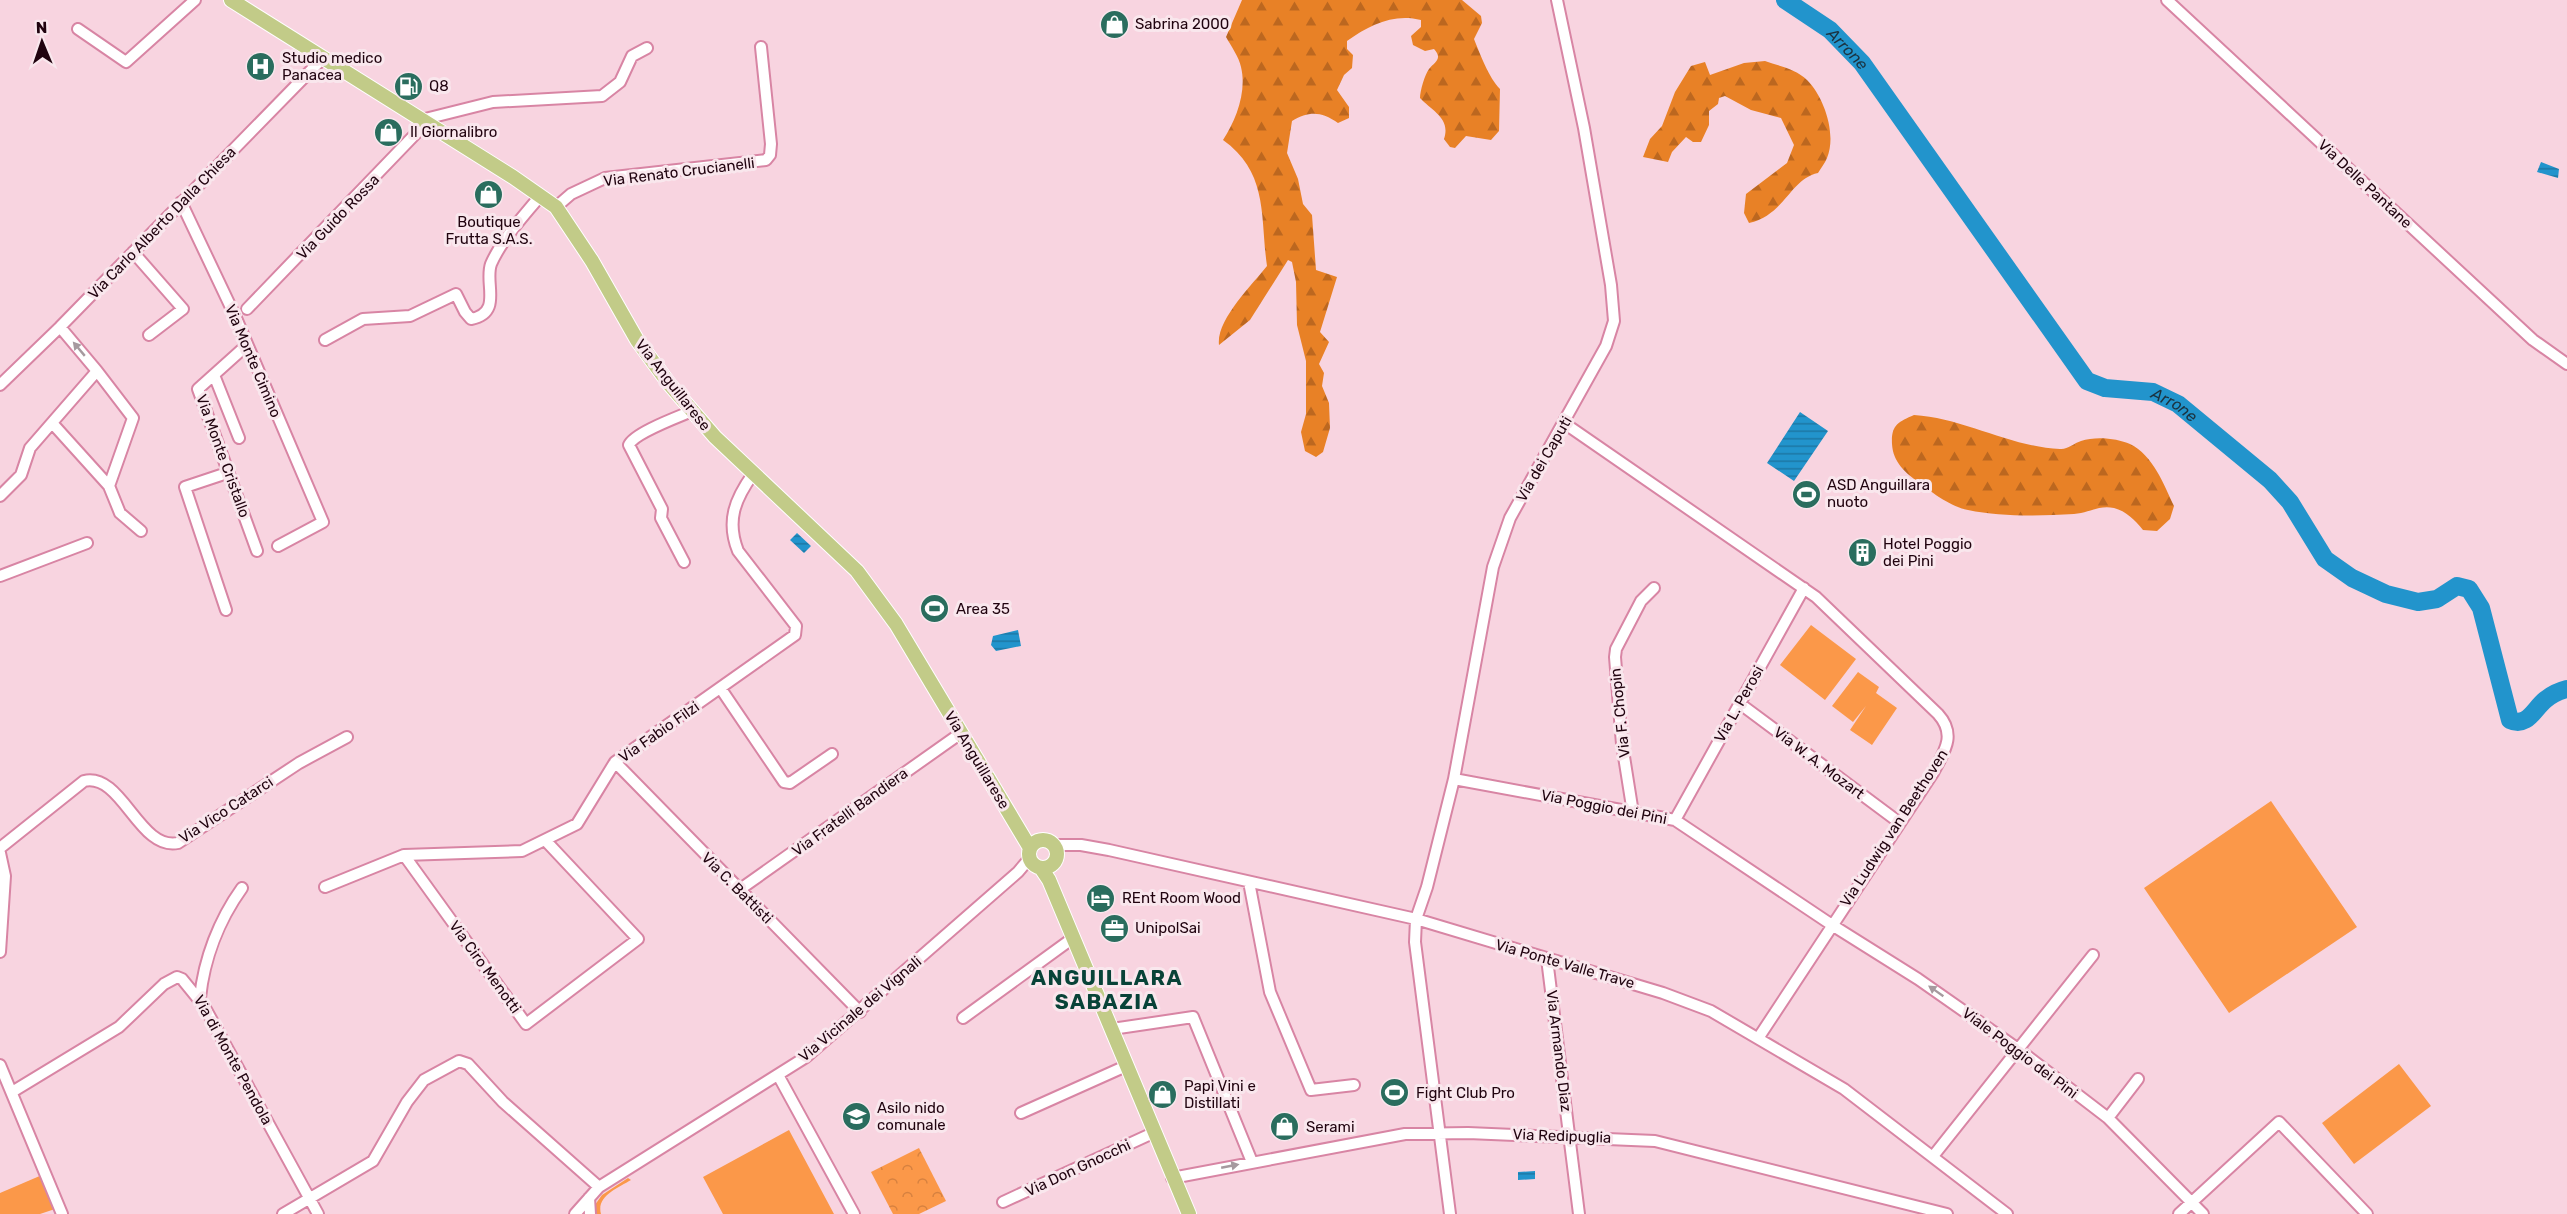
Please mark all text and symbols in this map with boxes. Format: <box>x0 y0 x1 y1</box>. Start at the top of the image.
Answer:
shop icon: Sabrina 2000 <box>1098 8 1130 40</box>
north arrow <box>12 12 72 72</box>
place label: Sabrina 2000 <box>1135 15 1229 33</box>
text: N <box>35 18 48 37</box>
water label: Arrone <box>1823 23 1872 73</box>
place label: Studio medico Panacea <box>282 49 382 84</box>
hospital icon: Studio medico Panacea <box>245 51 277 83</box>
fuel station icon: Q8 <box>392 70 424 102</box>
place label: Q8 <box>429 77 449 95</box>
shop icon: Il Giornalibro <box>373 116 405 148</box>
place label: Il Giornalibro <box>410 123 497 141</box>
street label: Via Delle Pantane <box>2314 136 2416 232</box>
street label: Via Carlo Alberto Dalla Chiesa <box>84 143 240 303</box>
street label: Via Renato Crucianelli <box>602 154 756 190</box>
street label: Via Guido Rossa <box>293 171 383 263</box>
shop icon: Boutique Frutta S.A.S. <box>473 179 505 211</box>
place label: Boutique Frutta S.A.S. <box>446 213 532 248</box>
street label: Via Monte Cimino <box>221 302 285 420</box>
street label: Via Anguillarese <box>632 336 714 434</box>
one-way arrow <box>73 342 86 357</box>
water label: Arrone <box>2147 383 2201 426</box>
street label: Via Monte Cristallo <box>192 392 254 520</box>
street label: Via dei Caputi <box>1512 413 1576 505</box>
place label: ASD Anguillara nuoto <box>1827 476 1930 511</box>
sports icon: ASD Anguillara nuoto <box>1790 478 1822 510</box>
place label: Hotel Poggio dei Pini <box>1883 535 1972 570</box>
building icon: Hotel Poggio dei Pini <box>1846 537 1878 569</box>
sports icon: Area 35 <box>919 593 951 625</box>
place label: Area 35 <box>956 600 1010 618</box>
street label: Via L. Perosi <box>1711 663 1767 745</box>
street label: Via F. Chopin <box>1606 667 1634 759</box>
street label: Via Fabio Filzi <box>615 698 703 766</box>
street label: Via Anguillarese <box>941 708 1013 812</box>
street label: Via W. A. Mozart <box>1770 723 1868 803</box>
street label: Via Ludwig van Beethoven <box>1836 746 1952 910</box>
street label: Via Fratelli Bandiera <box>789 764 911 860</box>
street label: Via Vico Catarci <box>176 773 276 847</box>
street label: Via Poggio dei Pini <box>1539 786 1669 828</box>
street label: Via C. Battisti <box>698 849 776 927</box>
hotel icon: REnt Room Wood <box>1085 882 1117 914</box>
place label: REnt Room Wood <box>1122 889 1241 907</box>
office icon: UnipolSai <box>1098 912 1130 944</box>
street label: Via Ciro Menotti <box>445 917 525 1017</box>
place label: UnipolSai <box>1135 919 1201 937</box>
street label: Via Ponte Valle Trave <box>1493 936 1637 992</box>
street label: Via Vicinale dei Vignali <box>795 952 925 1066</box>
district label: ANGUILLARA SABAZIA <box>1031 965 1183 1014</box>
one-way arrow <box>1929 985 1945 997</box>
street label: Via Armando Diaz <box>1543 989 1575 1113</box>
street label: Via di Monte Pendola <box>190 992 276 1128</box>
street label: Viale Poggio dei Pini <box>1959 1004 2081 1102</box>
place label: Papi Vini e Distillati <box>1184 1077 1256 1112</box>
sports icon: Fight Club Pro <box>1379 1077 1411 1109</box>
shop icon: Papi Vini e Distillati <box>1147 1079 1179 1111</box>
place label: Fight Club Pro <box>1416 1084 1515 1102</box>
place label: Asilo nido comunale <box>877 1099 946 1134</box>
school or university icon: Asilo nido comunale <box>840 1101 872 1133</box>
shop icon: Serami <box>1269 1111 1301 1143</box>
place label: Serami <box>1306 1118 1355 1136</box>
street label: Via Redipuglia <box>1512 1125 1612 1147</box>
street label: Via Don Gnocchi <box>1022 1136 1134 1200</box>
one-way arrow <box>1220 1161 1239 1170</box>

